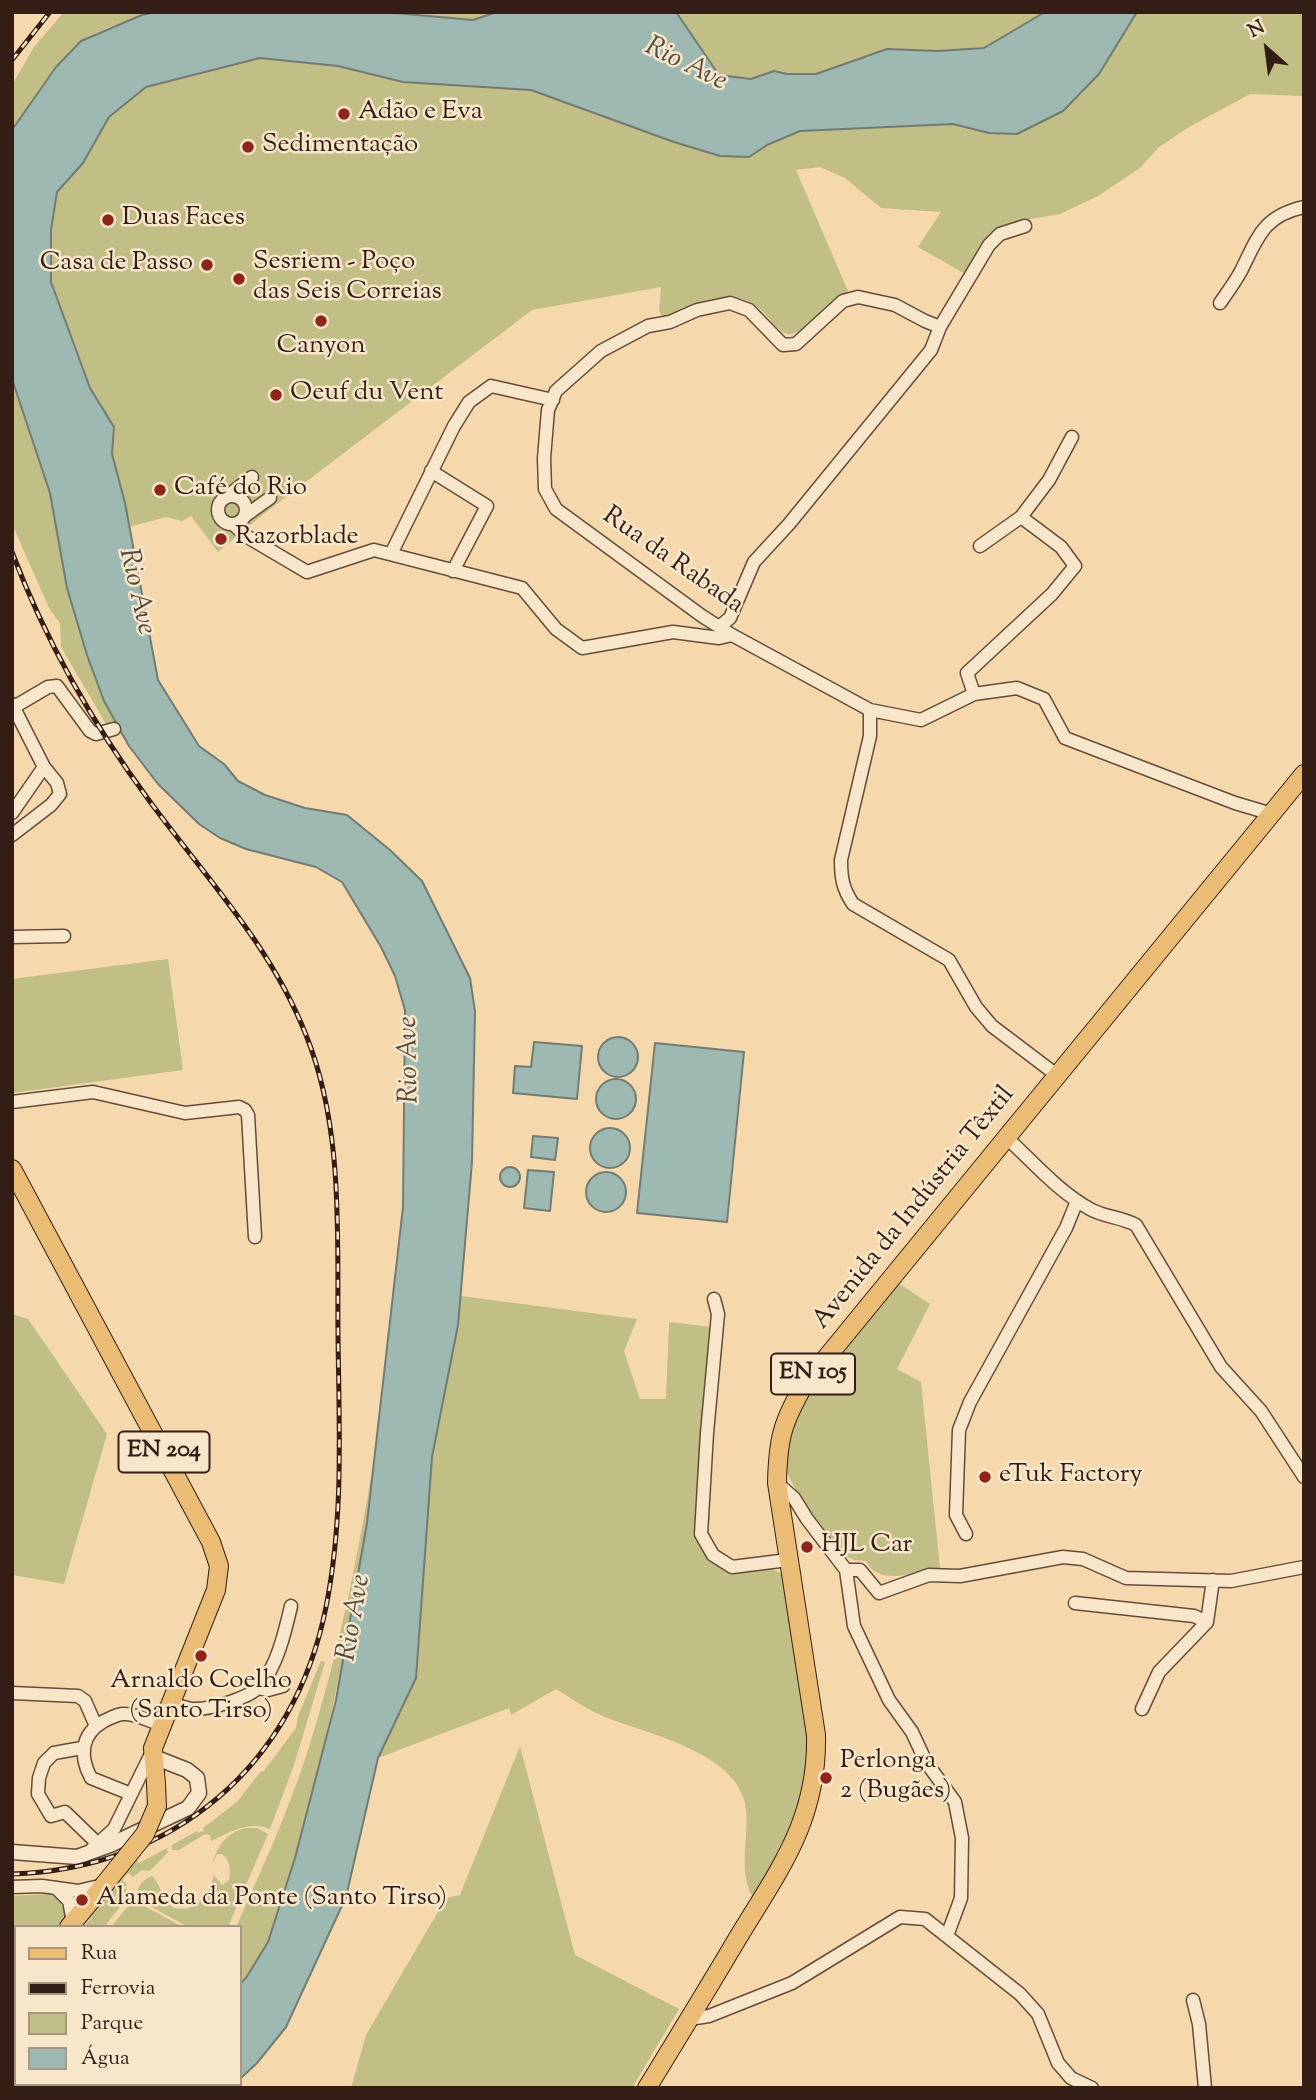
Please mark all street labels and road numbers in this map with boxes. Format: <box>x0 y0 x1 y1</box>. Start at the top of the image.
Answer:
street label: Rua da Rabada <box>595 502 749 622</box>
street label: Avenida da Indústria Têxtil <box>807 1081 1023 1337</box>
road number: EN 105 <box>771 1354 855 1394</box>
road number: EN 204 <box>118 1432 210 1472</box>

